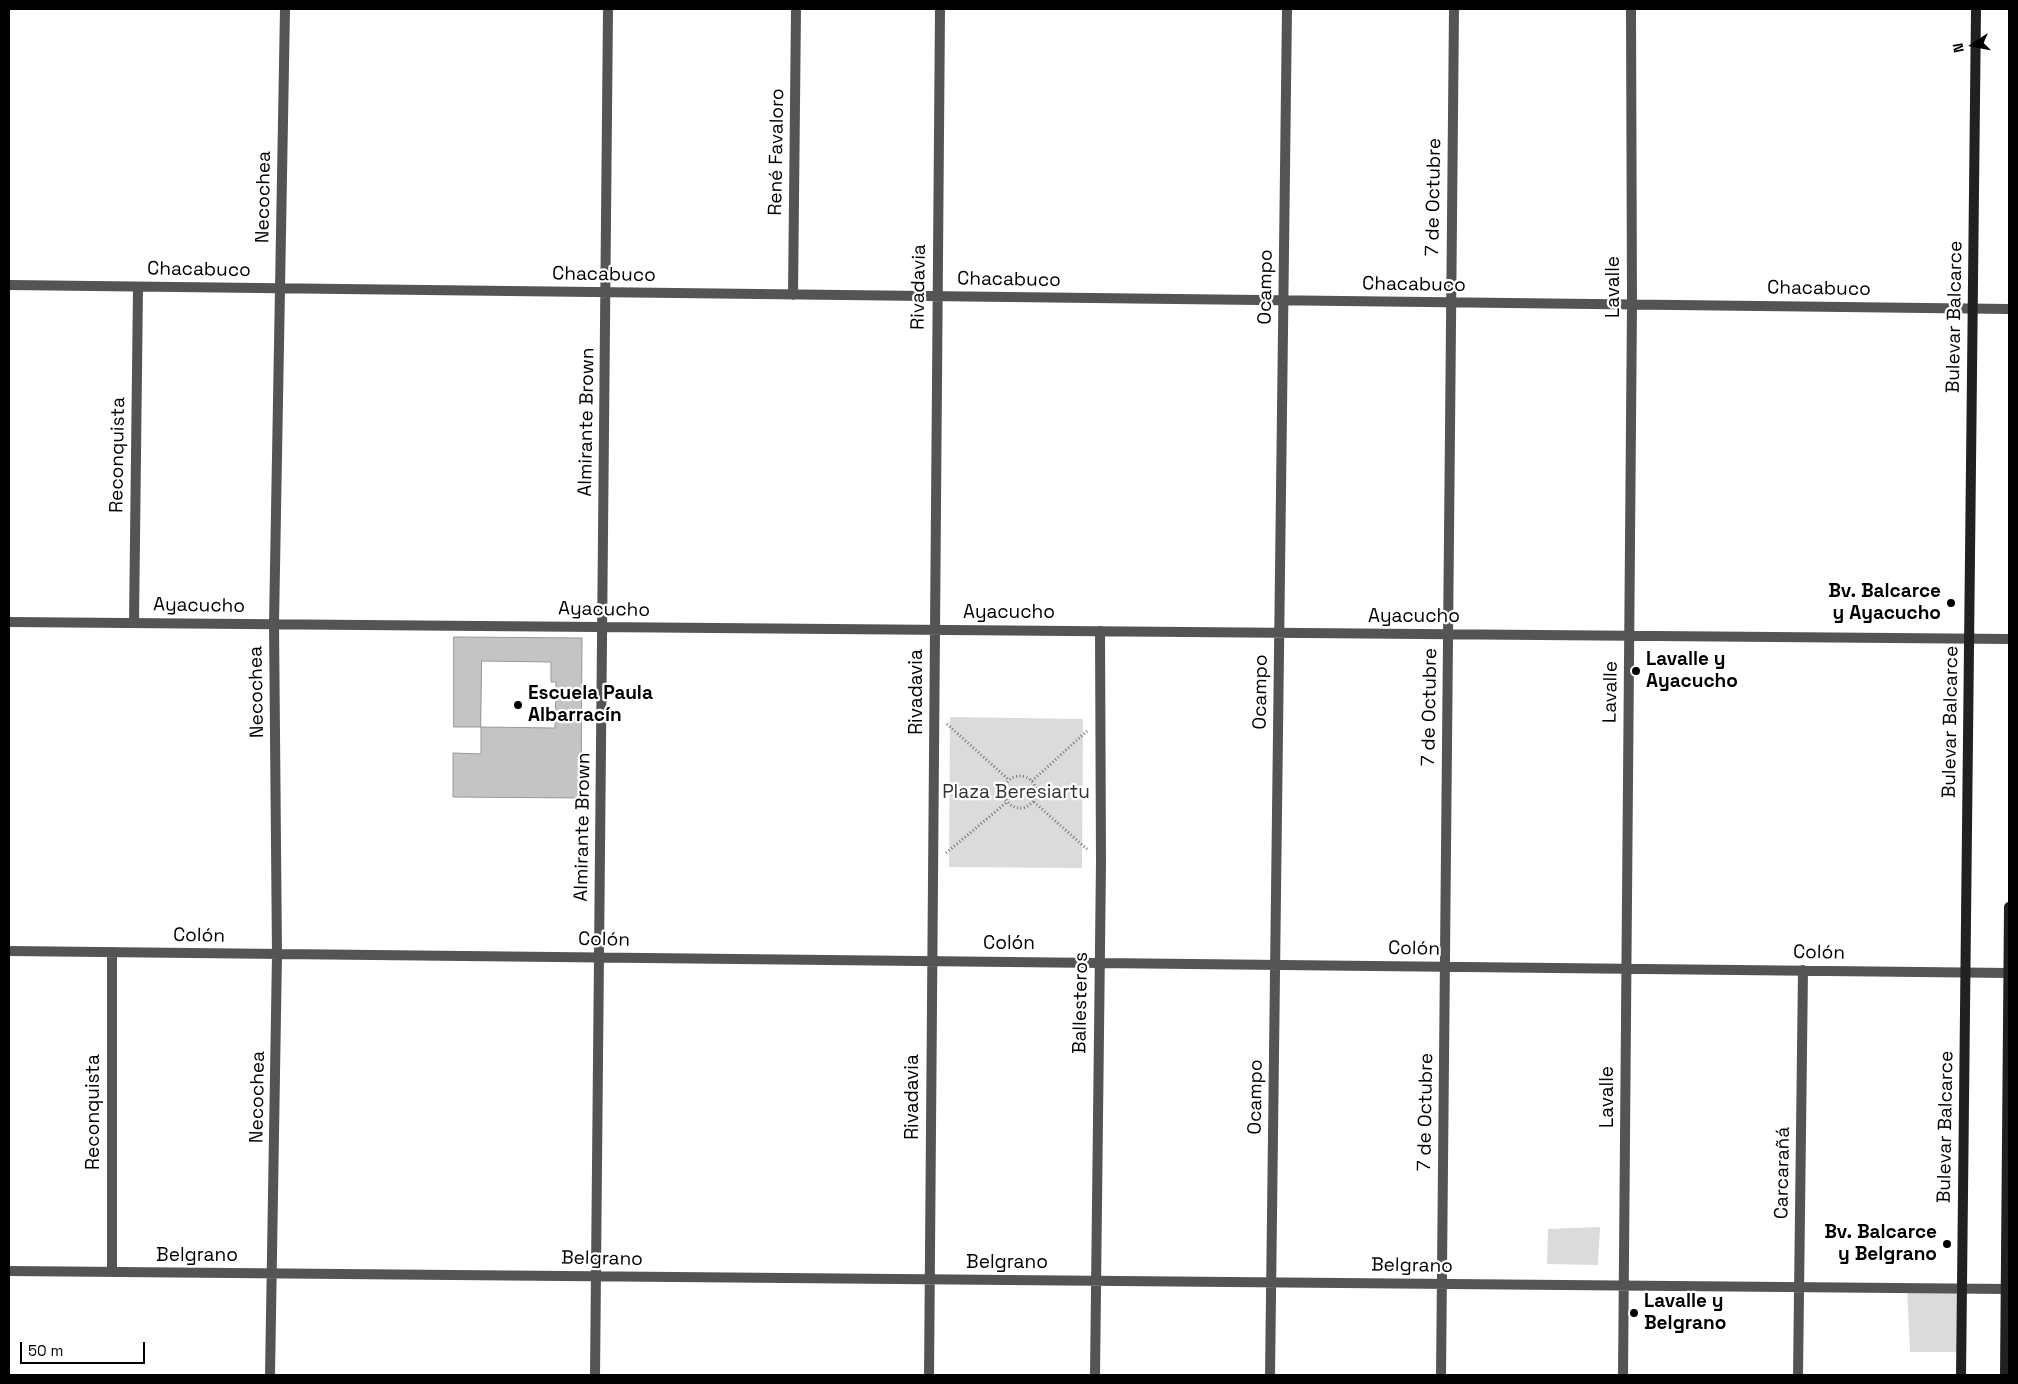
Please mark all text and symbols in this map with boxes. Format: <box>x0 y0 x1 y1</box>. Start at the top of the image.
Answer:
north arrow <box>1948 20 1998 70</box>
text: N <box>1949 42 1968 54</box>
street label: René Favaloro <box>764 88 790 216</box>
street label: 7 de Octubre <box>1422 138 1446 256</box>
street label: Necochea <box>252 151 276 243</box>
street label: Bulevar Balcarce <box>1942 241 1968 393</box>
street label: Rivadavia <box>907 244 931 330</box>
street label: Ocampo <box>1254 249 1278 325</box>
street label: Lavalle <box>1603 256 1625 318</box>
street label: Chacabuco <box>147 258 251 282</box>
street label: Chacabuco <box>552 263 656 287</box>
street label: Chacabuco <box>957 268 1061 292</box>
street label: Chacabuco <box>1362 273 1466 297</box>
street label: Chacabuco <box>1767 277 1871 301</box>
street label: Almirante Brown <box>574 347 600 497</box>
street label: Reconquista <box>106 397 130 513</box>
place label: Bv. Balcarce y Ayacucho <box>1828 581 1941 625</box>
street label: Ayacucho <box>153 594 245 618</box>
marker: Bv. Balcarce y Ayacucho <box>1945 597 1957 609</box>
street label: Ayacucho <box>558 598 650 622</box>
street label: Ayacucho <box>963 602 1055 624</box>
street label: Ayacucho <box>1368 606 1460 628</box>
street label: Necochea <box>245 646 269 738</box>
street label: Bulevar Balcarce <box>1938 646 1964 798</box>
street label: 7 de Octubre <box>1418 648 1442 766</box>
street label: Rivadavia <box>906 649 928 735</box>
place label: Lavalle y Ayacucho <box>1646 649 1738 693</box>
street label: Ocampo <box>1249 654 1273 730</box>
street label: Lavalle <box>1599 661 1623 723</box>
marker: Lavalle y Ayacucho <box>1630 665 1642 677</box>
place label: Escuela Paula Albarracín <box>528 683 653 727</box>
marker: Escuela Paula Albarracín <box>512 699 524 711</box>
street label: Almirante Brown <box>570 752 596 902</box>
park label: Plaza Beresiartu <box>942 782 1090 804</box>
street label: Colón <box>173 924 225 948</box>
street label: Colón <box>578 928 630 952</box>
street label: Colón <box>983 933 1035 955</box>
street label: Colón <box>1388 937 1440 961</box>
street label: Colón <box>1793 941 1845 965</box>
street label: Ballesteros <box>1069 952 1093 1054</box>
street label: Necochea <box>246 1051 270 1143</box>
street label: Bulevar Balcarce <box>1933 1051 1959 1203</box>
street label: 7 de Octubre <box>1414 1053 1438 1171</box>
street label: Reconquista <box>83 1054 105 1170</box>
street label: Rivadavia <box>902 1054 924 1140</box>
street label: Ocampo <box>1244 1059 1268 1135</box>
street label: Lavalle <box>1597 1066 1619 1128</box>
street label: Carcarañá <box>1771 1127 1795 1219</box>
place label: Bv. Balcarce y Belgrano <box>1824 1222 1937 1266</box>
marker: Bv. Balcarce y Belgrano <box>1941 1238 1953 1250</box>
street label: Belgrano <box>156 1245 238 1267</box>
street label: Belgrano <box>561 1247 643 1271</box>
street label: Belgrano <box>966 1252 1048 1274</box>
street label: Belgrano <box>1371 1254 1453 1278</box>
place label: Lavalle y Belgrano <box>1644 1291 1726 1335</box>
marker: Lavalle y Belgrano <box>1628 1307 1640 1319</box>
scale bar <box>22 1332 148 1364</box>
text: 50 m <box>28 1341 63 1360</box>

